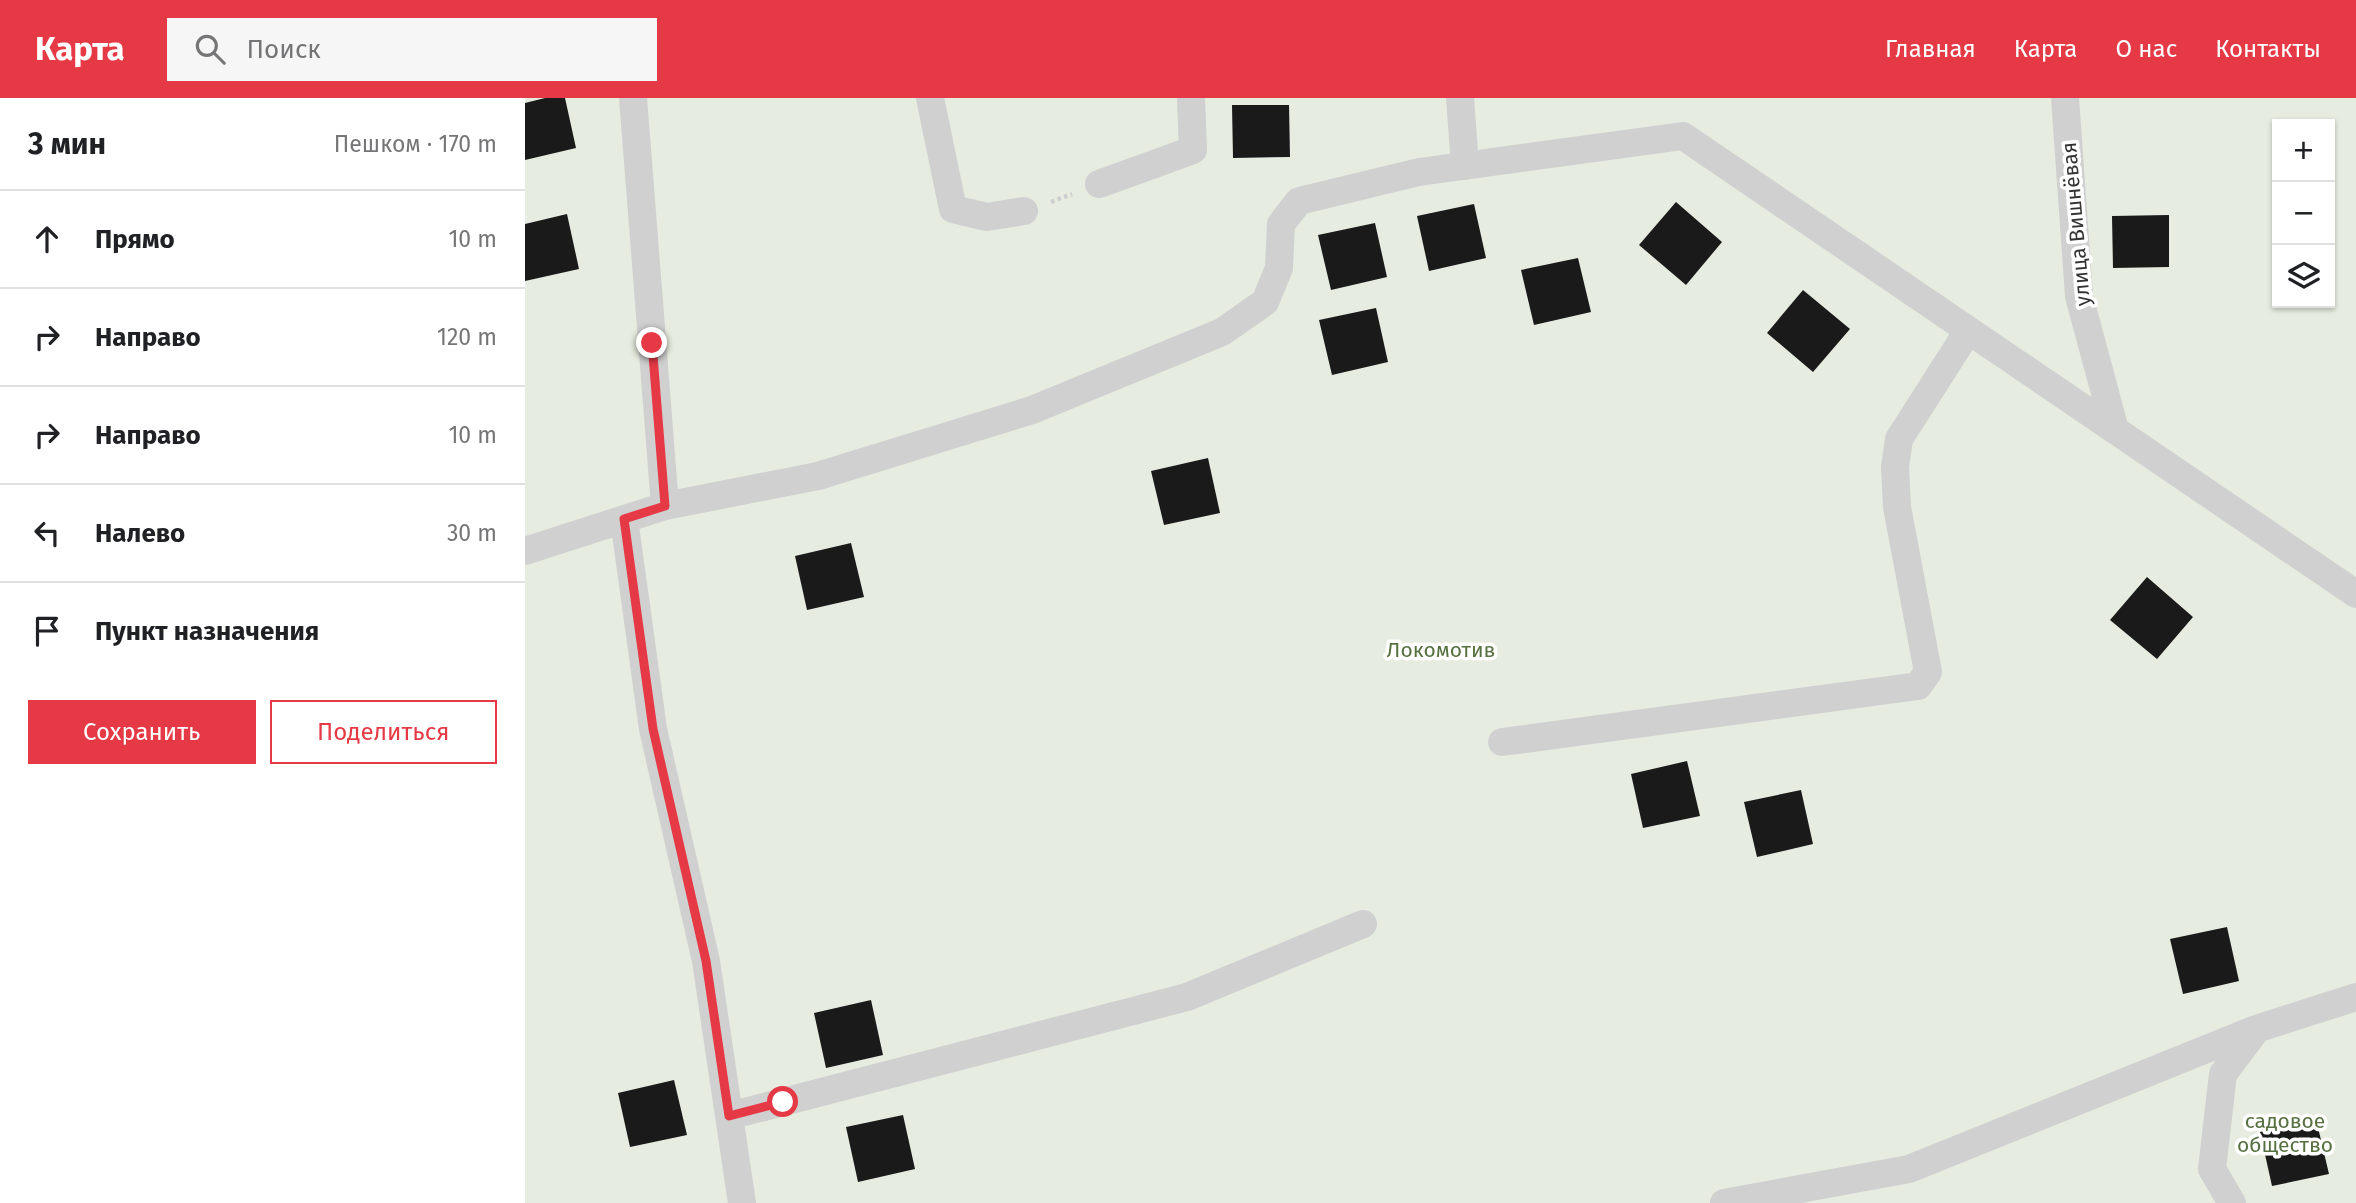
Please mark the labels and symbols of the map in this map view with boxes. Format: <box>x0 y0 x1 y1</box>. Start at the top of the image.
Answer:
street label: улица Вишнёвая <box>2056 141 2096 307</box>
route end <box>636 327 667 358</box>
park label: Локомотив <box>1387 637 1495 663</box>
route start <box>767 1086 798 1117</box>
park label: садовое общество <box>2237 1108 2333 1158</box>

